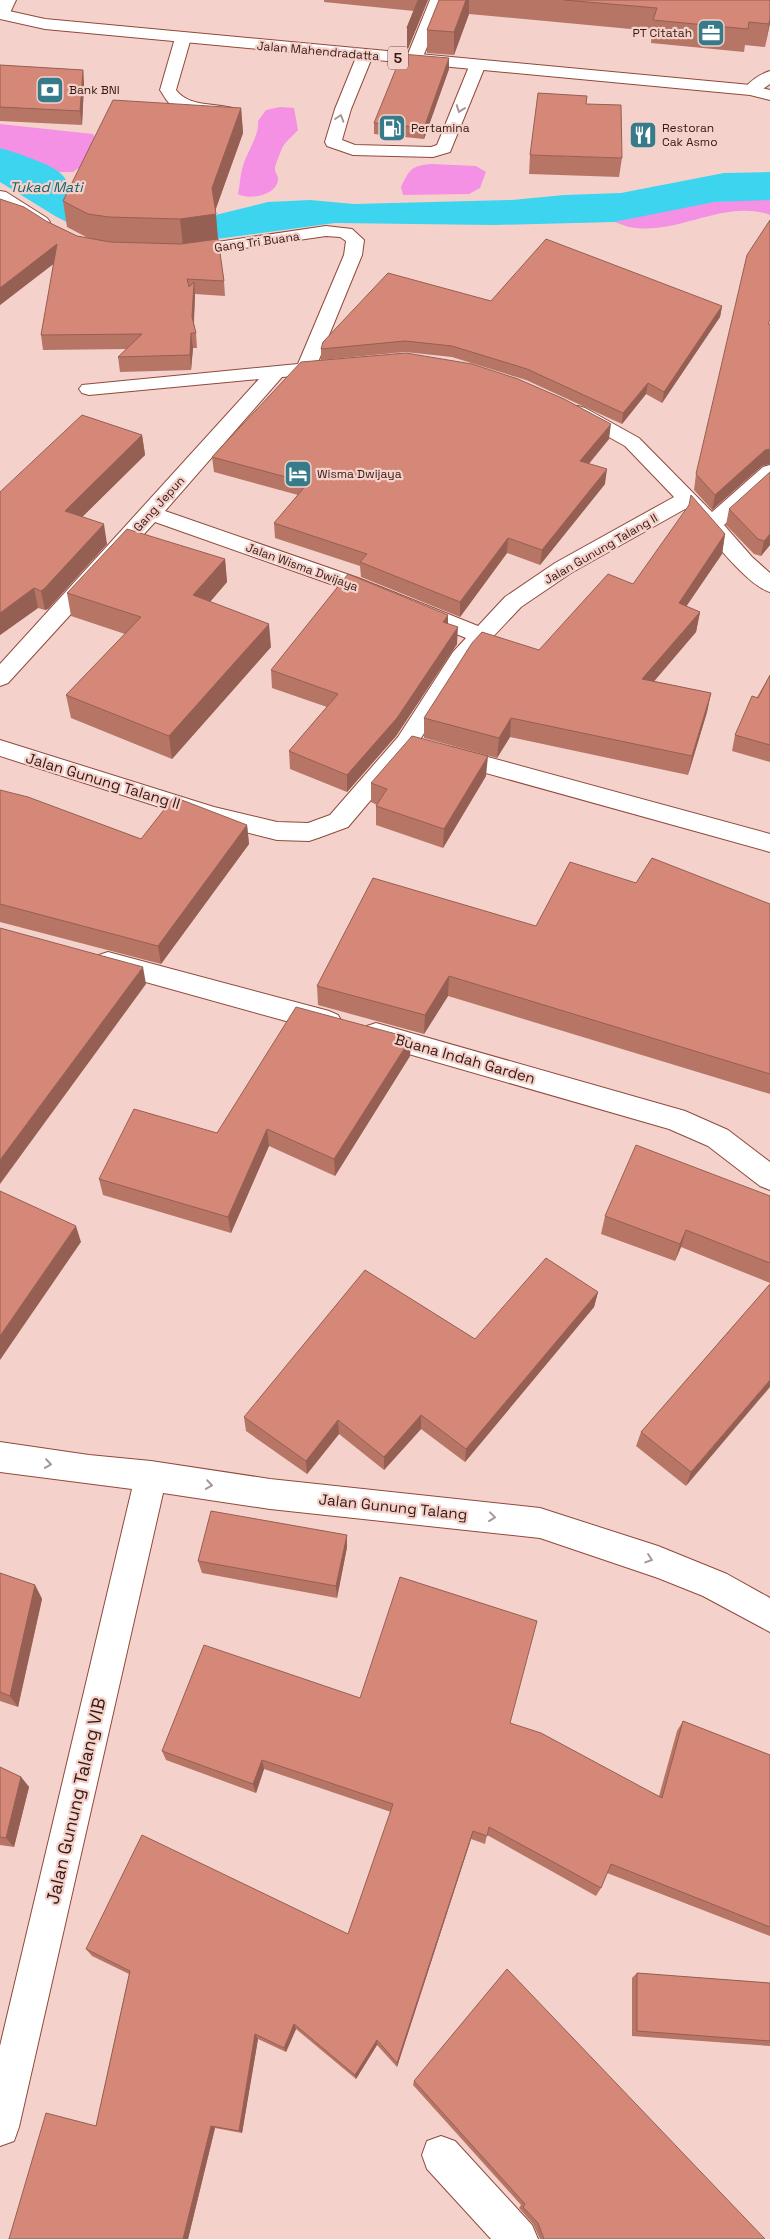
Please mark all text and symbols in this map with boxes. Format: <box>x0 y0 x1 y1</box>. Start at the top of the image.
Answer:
office icon: PT Citatah <box>696 18 726 48</box>
place label: PT Citatah <box>633 25 692 41</box>
street label: Jalan Mahendradatta <box>256 38 380 64</box>
road number: 5 <box>388 46 408 70</box>
bank icon: Bank BNI <box>35 75 65 105</box>
place label: Bank BNI <box>69 82 120 98</box>
one-way arrow <box>456 105 466 113</box>
fuel station icon: Pertamina <box>377 113 407 143</box>
one-way arrow <box>335 114 345 123</box>
place label: Pertamina <box>411 120 470 136</box>
restaurant icon: Restoran Cak Asmo <box>628 120 658 150</box>
place label: Restoran Cak Asmo <box>662 120 718 150</box>
water label: Tukad Mati <box>9 178 84 196</box>
street label: Gang Tri Buana <box>213 228 301 256</box>
hotel icon: Wisma Dwijaya <box>283 459 313 489</box>
place label: Wisma Dwijaya <box>317 466 402 482</box>
street label: Gang Jepun <box>130 473 188 535</box>
street label: Jalan Gunung Talang II <box>541 510 661 588</box>
street label: Jalan Wisma Dwijaya <box>244 539 360 595</box>
street label: Jalan Gunung Talang II <box>24 748 183 813</box>
street label: Buana Indah Garden <box>393 1029 538 1088</box>
one-way arrow <box>45 1458 53 1469</box>
one-way arrow <box>206 1479 214 1490</box>
street label: Jalan Gunung Talang <box>318 1489 468 1524</box>
one-way arrow <box>489 1511 497 1522</box>
one-way arrow <box>644 1553 652 1563</box>
street label: Jalan Gunung Talang VIB <box>41 1695 110 1906</box>

